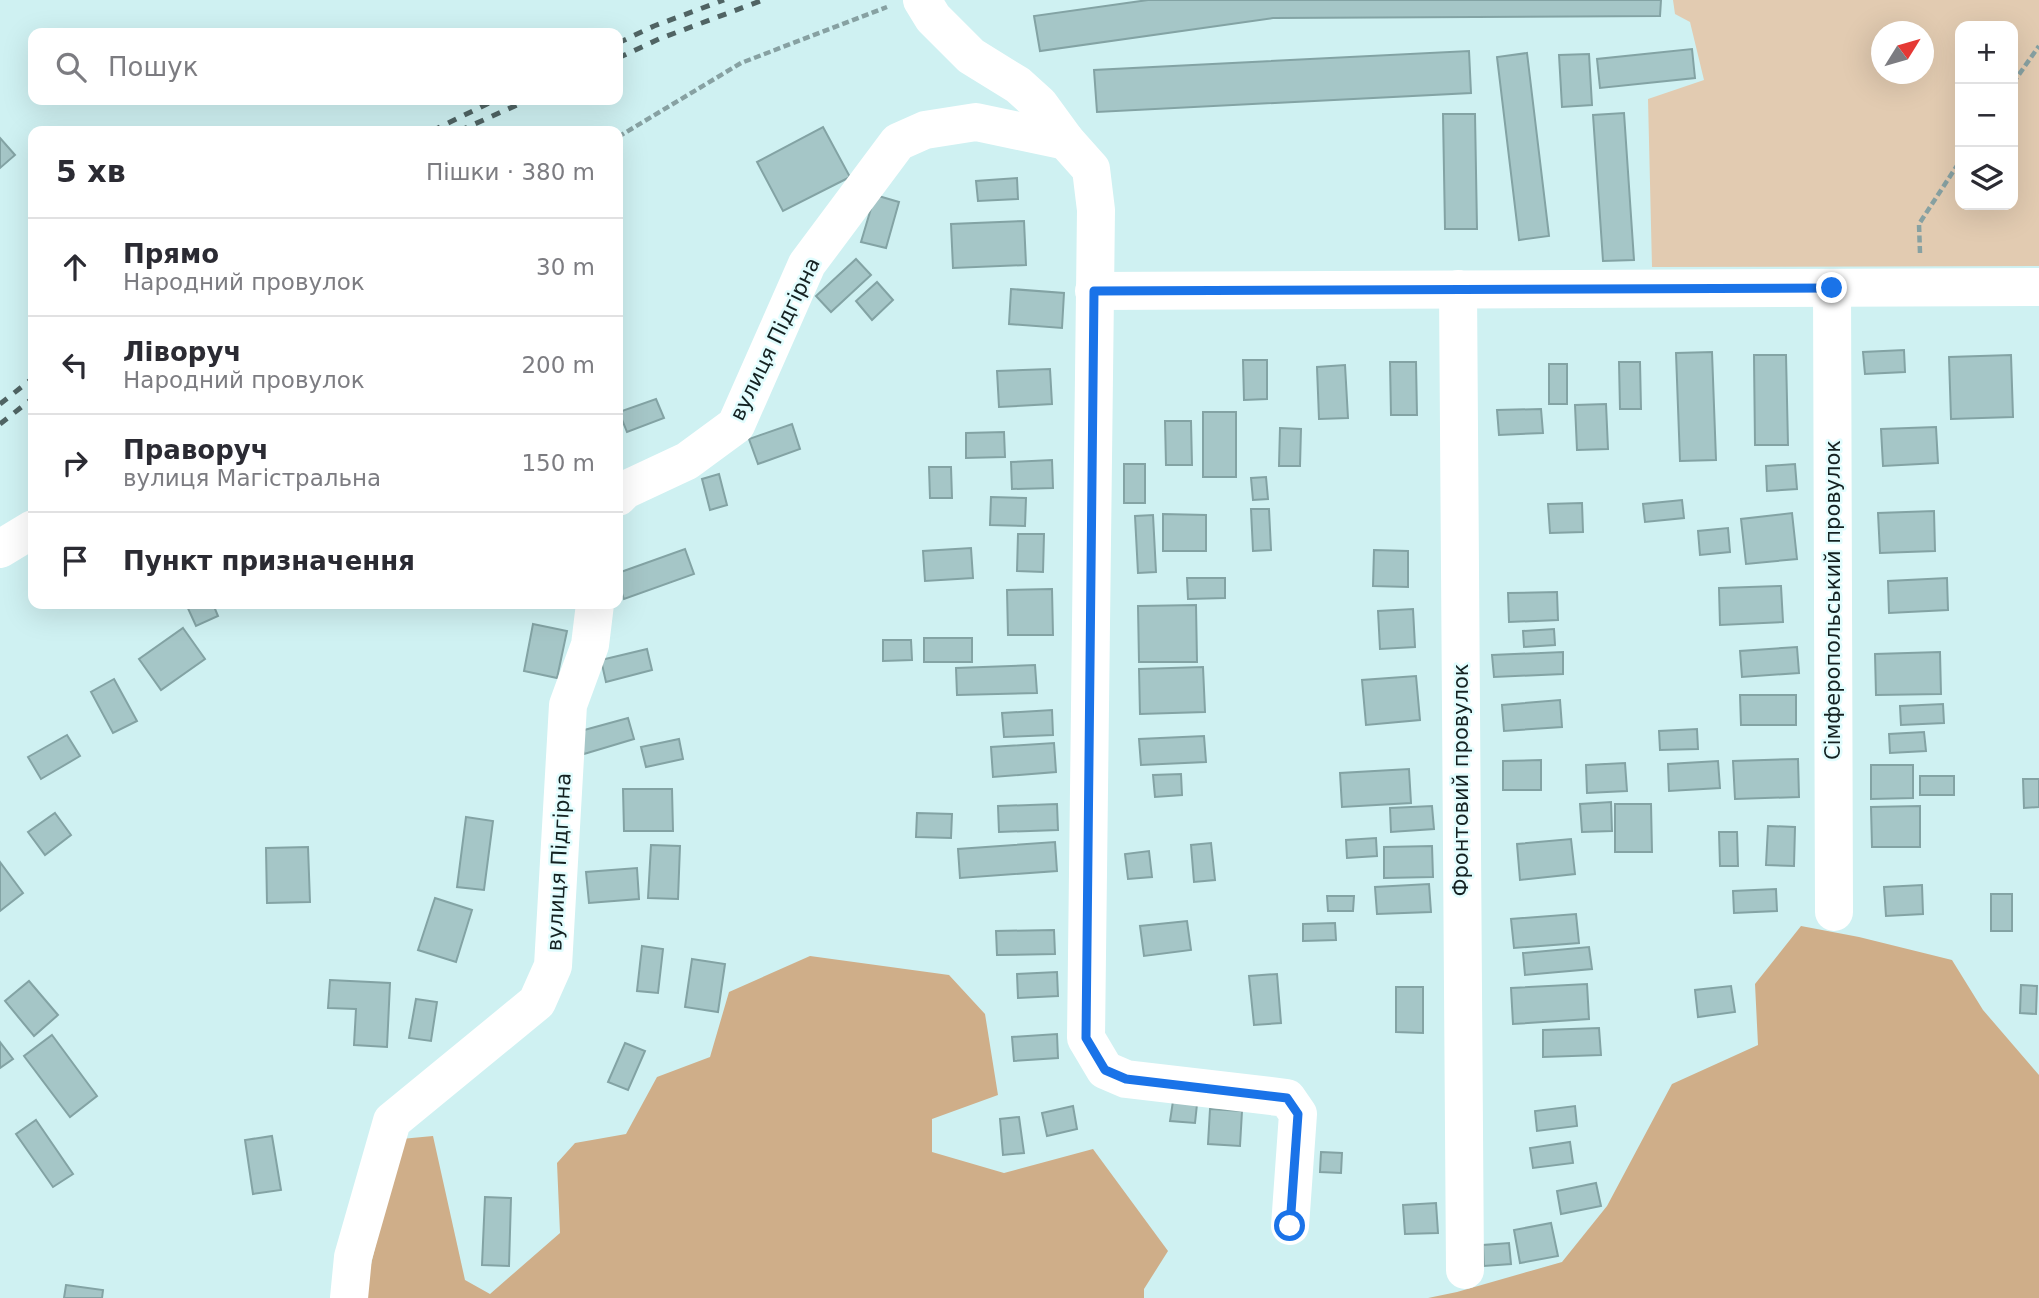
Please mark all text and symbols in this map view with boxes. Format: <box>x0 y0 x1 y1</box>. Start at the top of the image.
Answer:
north arrow <box>1871 21 1934 84</box>
map controls <box>1955 21 2018 210</box>
button: + <box>1955 21 2018 84</box>
search box <box>28 28 623 105</box>
icon: search <box>52 48 90 86</box>
text: Пошук <box>108 52 198 82</box>
button: − <box>1955 84 2018 147</box>
button: layers <box>1955 147 2018 210</box>
text: 5 хв <box>56 154 126 189</box>
text: Пішки · 380 m <box>426 159 595 185</box>
text: Прямо <box>123 239 219 269</box>
icon: ahead <box>56 248 94 286</box>
text: 30 m <box>536 254 595 280</box>
street label: вулиця Підгірна <box>725 254 825 424</box>
text: Народний провулок <box>123 269 365 295</box>
route end <box>1816 272 1847 303</box>
text: Ліворуч <box>123 337 241 367</box>
icon: left <box>56 346 94 384</box>
text: 200 m <box>521 352 595 378</box>
text: Народний провулок <box>123 367 365 393</box>
text: Праворуч <box>123 435 269 465</box>
street label: Сімферопольський провулок <box>1821 440 1845 760</box>
icon: right <box>56 444 94 482</box>
text: 150 m <box>521 450 595 476</box>
text: вулиця Магістральна <box>123 465 381 491</box>
icon: arrive <box>56 542 94 580</box>
text: Пункт призначення <box>123 546 415 576</box>
street label: Фронтовий провулок <box>1449 663 1473 897</box>
street label: вулиця Підгірна <box>542 772 576 952</box>
route start <box>1274 1210 1305 1241</box>

